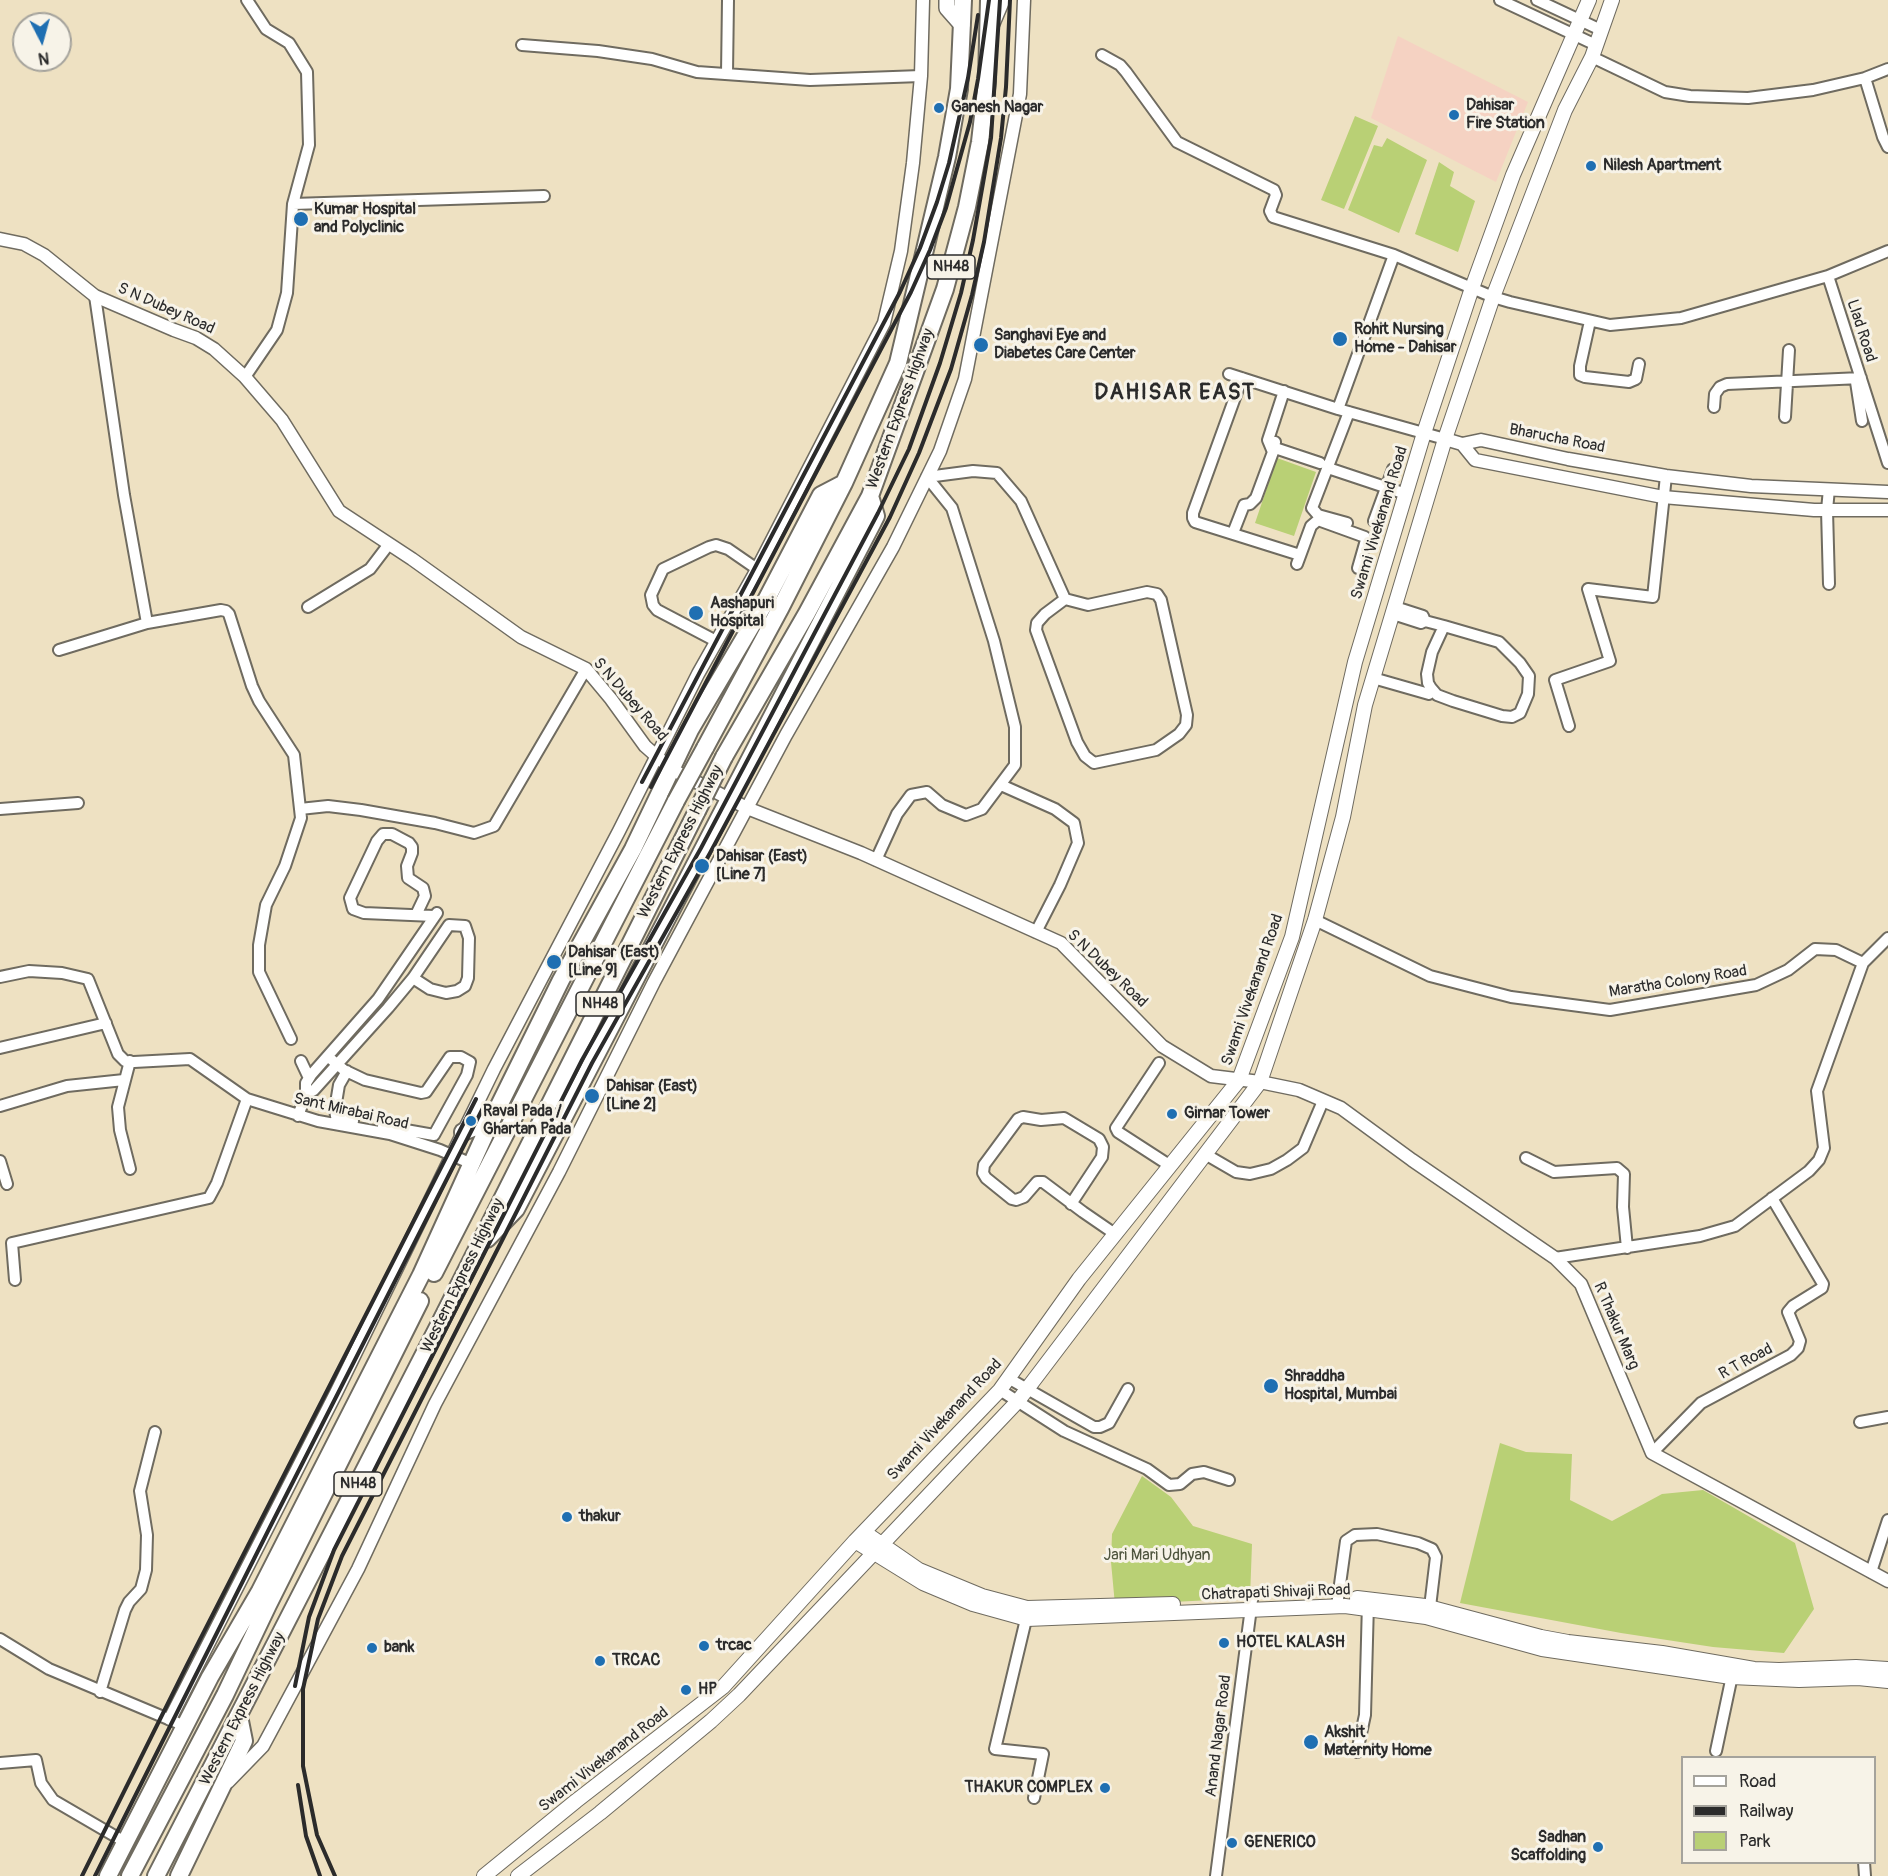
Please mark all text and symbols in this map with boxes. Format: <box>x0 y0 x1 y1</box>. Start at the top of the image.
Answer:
north arrow <box>12 12 72 72</box>
text: N <box>37 47 50 68</box>
place label: Dahisar Fire Station <box>1466 96 1545 134</box>
place label: Ganesh Nagar <box>951 98 1043 118</box>
marker: Ganesh Nagar <box>932 101 946 115</box>
marker: Dahisar Fire Station <box>1447 108 1461 122</box>
place label: Nilesh Apartment <box>1603 156 1721 176</box>
marker: Nilesh Apartment <box>1584 159 1598 173</box>
place label: Kumar Hospital and Polyclinic <box>314 200 416 238</box>
marker: Kumar Hospital and Polyclinic <box>292 210 310 228</box>
road number: NH48 <box>927 255 975 279</box>
street label: S N Dubey Road <box>115 279 217 339</box>
street label: Llad Road <box>1842 297 1880 365</box>
place label: Rohit Nursing Home - Dahisar <box>1354 320 1456 358</box>
street label: Western Express Highway <box>863 326 939 492</box>
place label: Sanghavi Eye and Diabetes Care Center <box>994 326 1135 364</box>
marker: Rohit Nursing Home - Dahisar <box>1331 330 1349 348</box>
marker: Sanghavi Eye and Diabetes Care Center <box>972 336 990 354</box>
district label: DAHISAR EAST <box>1094 380 1256 406</box>
street label: Bharucha Road <box>1507 420 1607 458</box>
street label: Swami Vivekanand Road <box>1348 444 1412 602</box>
place label: Aashapuri Hospital <box>710 594 774 632</box>
marker: Aashapuri Hospital <box>687 604 705 622</box>
street label: S N Dubey Road <box>589 654 671 746</box>
street label: Western Express Highway <box>634 762 728 922</box>
place label: Dahisar (East) [Line 7] <box>716 847 808 885</box>
marker: Dahisar (East) [Line 7] <box>693 857 711 875</box>
street label: Swami Vivekanand Road <box>1218 912 1288 1068</box>
street label: S N Dubey Road <box>1063 926 1151 1012</box>
place label: Dahisar (East) [Line 9] <box>568 943 660 981</box>
marker: Dahisar (East) [Line 9] <box>545 953 563 971</box>
street label: Maratha Colony Road <box>1608 962 1748 1002</box>
road number: NH48 <box>576 992 624 1016</box>
place label: Dahisar (East) [Line 2] <box>606 1077 698 1115</box>
marker: Dahisar (East) [Line 2] <box>583 1087 601 1105</box>
street label: Sant Mirabai Road <box>292 1089 410 1135</box>
place label: Raval Pada / Ghartan Pada <box>483 1102 571 1140</box>
place label: Girnar Tower <box>1184 1104 1270 1124</box>
marker: Girnar Tower <box>1165 1107 1179 1121</box>
marker: Raval Pada / Ghartan Pada <box>464 1114 478 1128</box>
street label: Western Express Highway <box>417 1196 509 1356</box>
street label: R Thakur Marg <box>1589 1279 1643 1373</box>
street label: R T Road <box>1716 1340 1776 1384</box>
street label: Swami Vivekanand Road <box>884 1355 1006 1485</box>
place label: Shraddha Hospital, Mumbai <box>1284 1367 1397 1405</box>
marker: Shraddha Hospital, Mumbai <box>1262 1377 1280 1395</box>
road number: NH48 <box>334 1472 382 1496</box>
place label: thakur <box>579 1507 621 1527</box>
marker: thakur <box>560 1510 574 1524</box>
park label: Jari Mari Udhyan <box>1104 1546 1210 1566</box>
street label: Chatrapati Shivaji Road <box>1201 1581 1351 1605</box>
street label: Western Express Highway <box>196 1629 290 1789</box>
place label: HOTEL KALASH <box>1236 1633 1345 1653</box>
place label: trcac <box>716 1636 752 1656</box>
marker: HOTEL KALASH <box>1217 1636 1231 1650</box>
place label: bank <box>384 1638 415 1658</box>
marker: trcac <box>697 1639 711 1653</box>
marker: bank <box>365 1641 379 1655</box>
place label: TRCAC <box>612 1651 660 1671</box>
marker: TRCAC <box>593 1654 607 1668</box>
street label: Anand Nagar Road <box>1202 1674 1236 1798</box>
place label: HP <box>698 1680 717 1700</box>
marker: HP <box>679 1683 693 1697</box>
street label: Swami Vivekanand Road <box>535 1703 673 1817</box>
place label: Akshit Maternity Home <box>1324 1723 1432 1761</box>
marker: Akshit Maternity Home <box>1302 1733 1320 1751</box>
legend <box>1681 1756 1876 1864</box>
text: Road <box>1739 1770 1776 1793</box>
place label: THAKUR COMPLEX <box>964 1778 1093 1798</box>
marker: THAKUR COMPLEX <box>1098 1781 1112 1795</box>
text: Railway <box>1739 1800 1794 1823</box>
place label: Sadhan Scaffolding <box>1511 1828 1586 1866</box>
text: Park <box>1739 1830 1771 1853</box>
place label: GENERICO <box>1244 1833 1316 1853</box>
marker: GENERICO <box>1225 1836 1239 1850</box>
marker: Sadhan Scaffolding <box>1591 1840 1605 1854</box>

